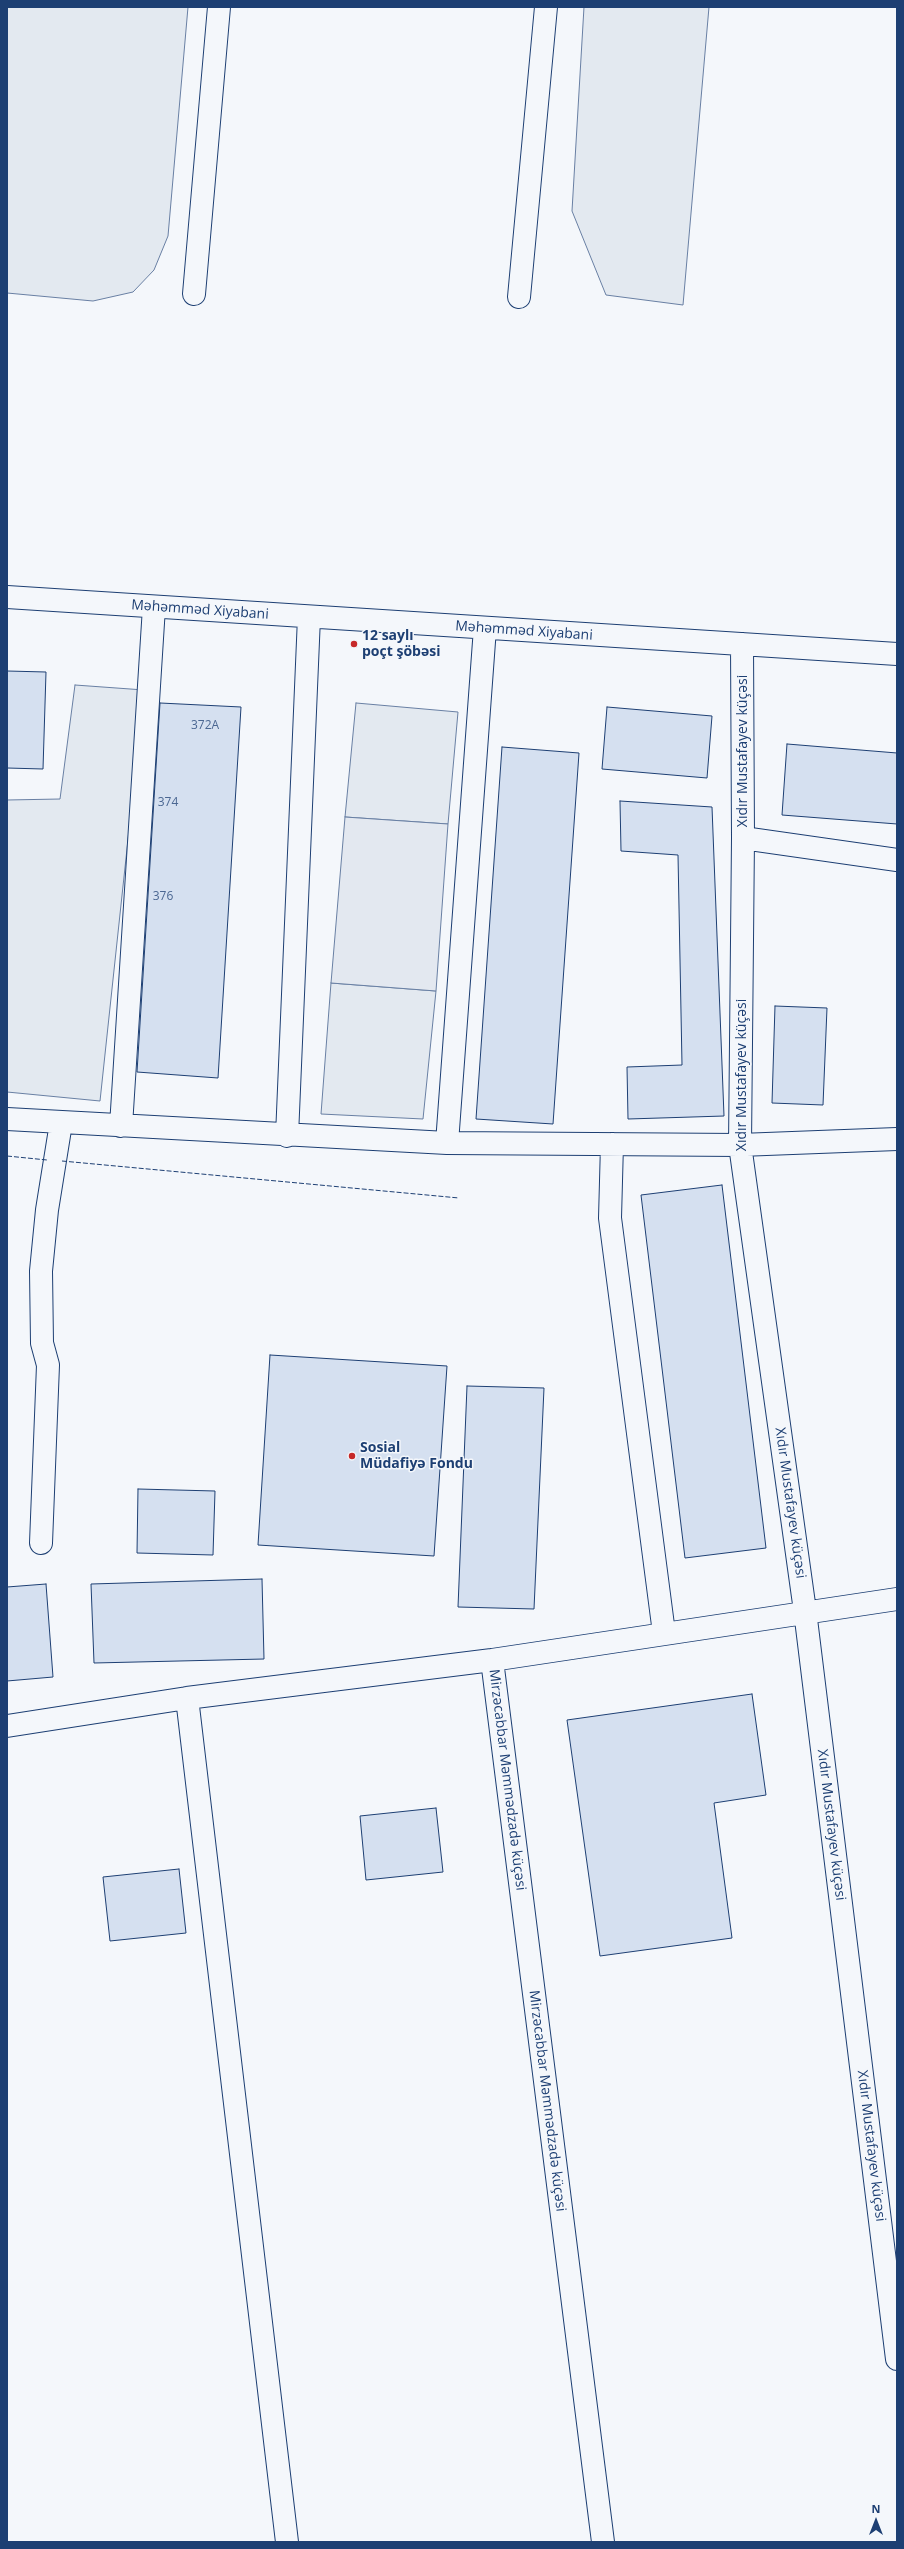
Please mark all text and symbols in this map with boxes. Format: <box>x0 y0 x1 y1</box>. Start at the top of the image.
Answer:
street label: Məhəmməd Xiyabani <box>131 597 269 623</box>
street label: Məhəmməd Xiyabani <box>455 618 593 644</box>
place label: 12 saylı poçt şöbəsi <box>362 628 440 660</box>
marker: 12 saylı poçt şöbəsi <box>349 639 359 649</box>
street label: Xıdır Mustafayev küçəsi <box>735 675 751 827</box>
house number: 372А <box>191 719 219 733</box>
house number: 374 <box>158 796 178 810</box>
house number: 376 <box>153 890 173 904</box>
street label: Xıdır Mustafayev küçəsi <box>734 999 750 1151</box>
street label: Xıdır Mustafayev küçəsi <box>771 1426 809 1580</box>
place label: Sosial Müdafiyə Fondu <box>360 1440 473 1472</box>
marker: Sosial Müdafiyə Fondu <box>347 1451 357 1461</box>
street label: Mirzəcabbar Məmmədzadə küçəsi <box>485 1668 529 1892</box>
street label: Xıdır Mustafayev küçəsi <box>813 1748 849 1902</box>
street label: Mirzəcabbar Məmmədzadə küçəsi <box>525 1989 569 2213</box>
street label: Xıdır Mustafayev küçəsi <box>853 2069 889 2223</box>
north arrow <box>856 2501 896 2541</box>
text: N <box>872 2501 880 2516</box>

